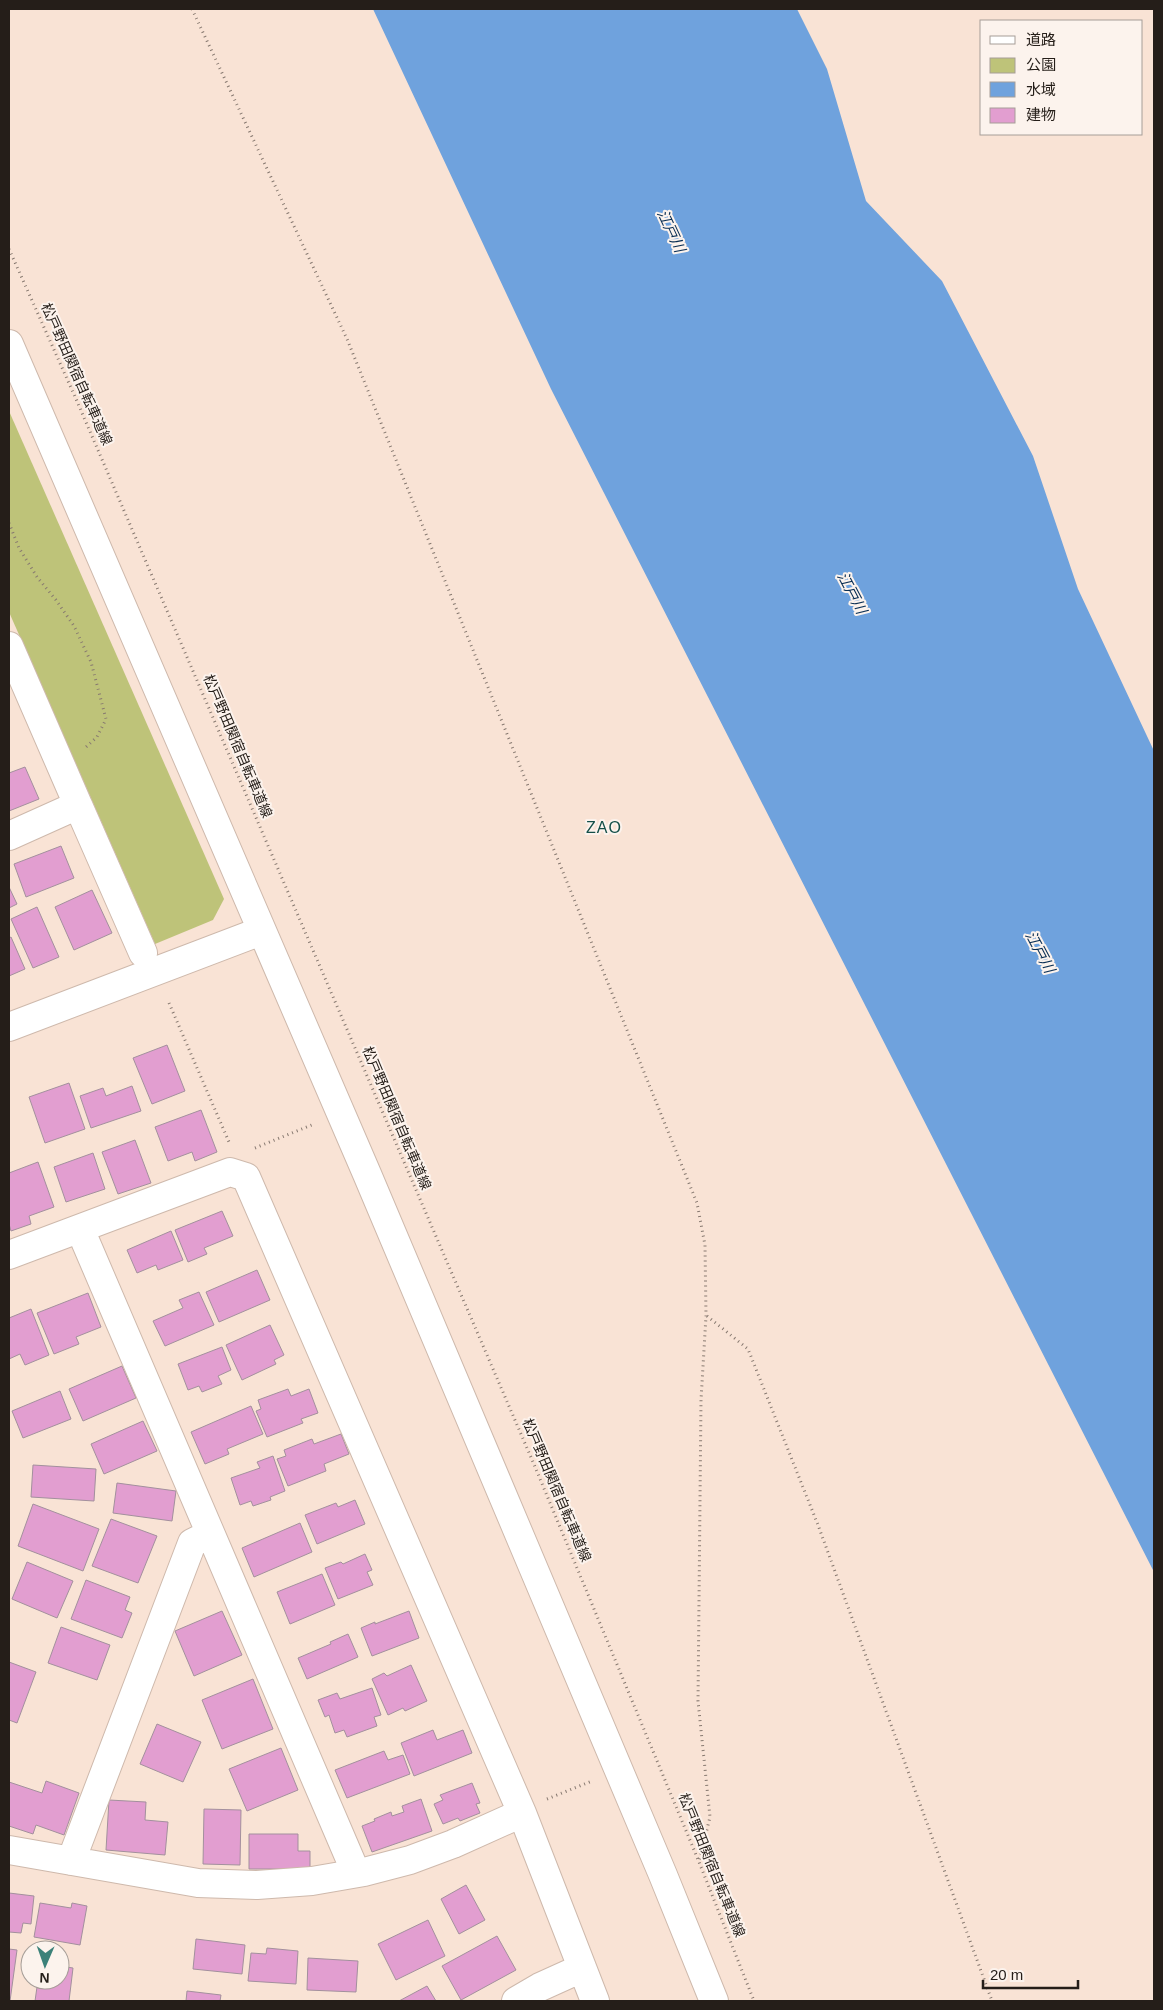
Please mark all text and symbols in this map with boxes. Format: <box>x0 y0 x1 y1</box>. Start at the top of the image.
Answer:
legend <box>980 20 1143 135</box>
text: 道路 <box>1026 31 1056 48</box>
text: 公園 <box>1026 56 1056 73</box>
text: 水域 <box>1026 81 1056 98</box>
text: 建物 <box>1026 106 1056 123</box>
water label: 江戸川 <box>654 207 690 257</box>
street label: 松戸野田関宿自転車道線 <box>38 300 116 448</box>
water label: 江戸川 <box>834 569 871 618</box>
street label: 松戸野田関宿自転車道線 <box>201 672 275 820</box>
district label: ZAO <box>586 819 622 836</box>
water label: 江戸川 <box>1022 928 1059 977</box>
street label: 松戸野田関宿自転車道線 <box>360 1044 434 1192</box>
street label: 松戸野田関宿自転車道線 <box>520 1416 594 1564</box>
street label: 松戸野田関宿自転車道線 <box>676 1791 748 1939</box>
north arrow <box>20 1940 70 1990</box>
scale bar <box>983 1958 1078 1990</box>
text: 20 m <box>990 1966 1023 1983</box>
text: N <box>39 1970 50 1986</box>

